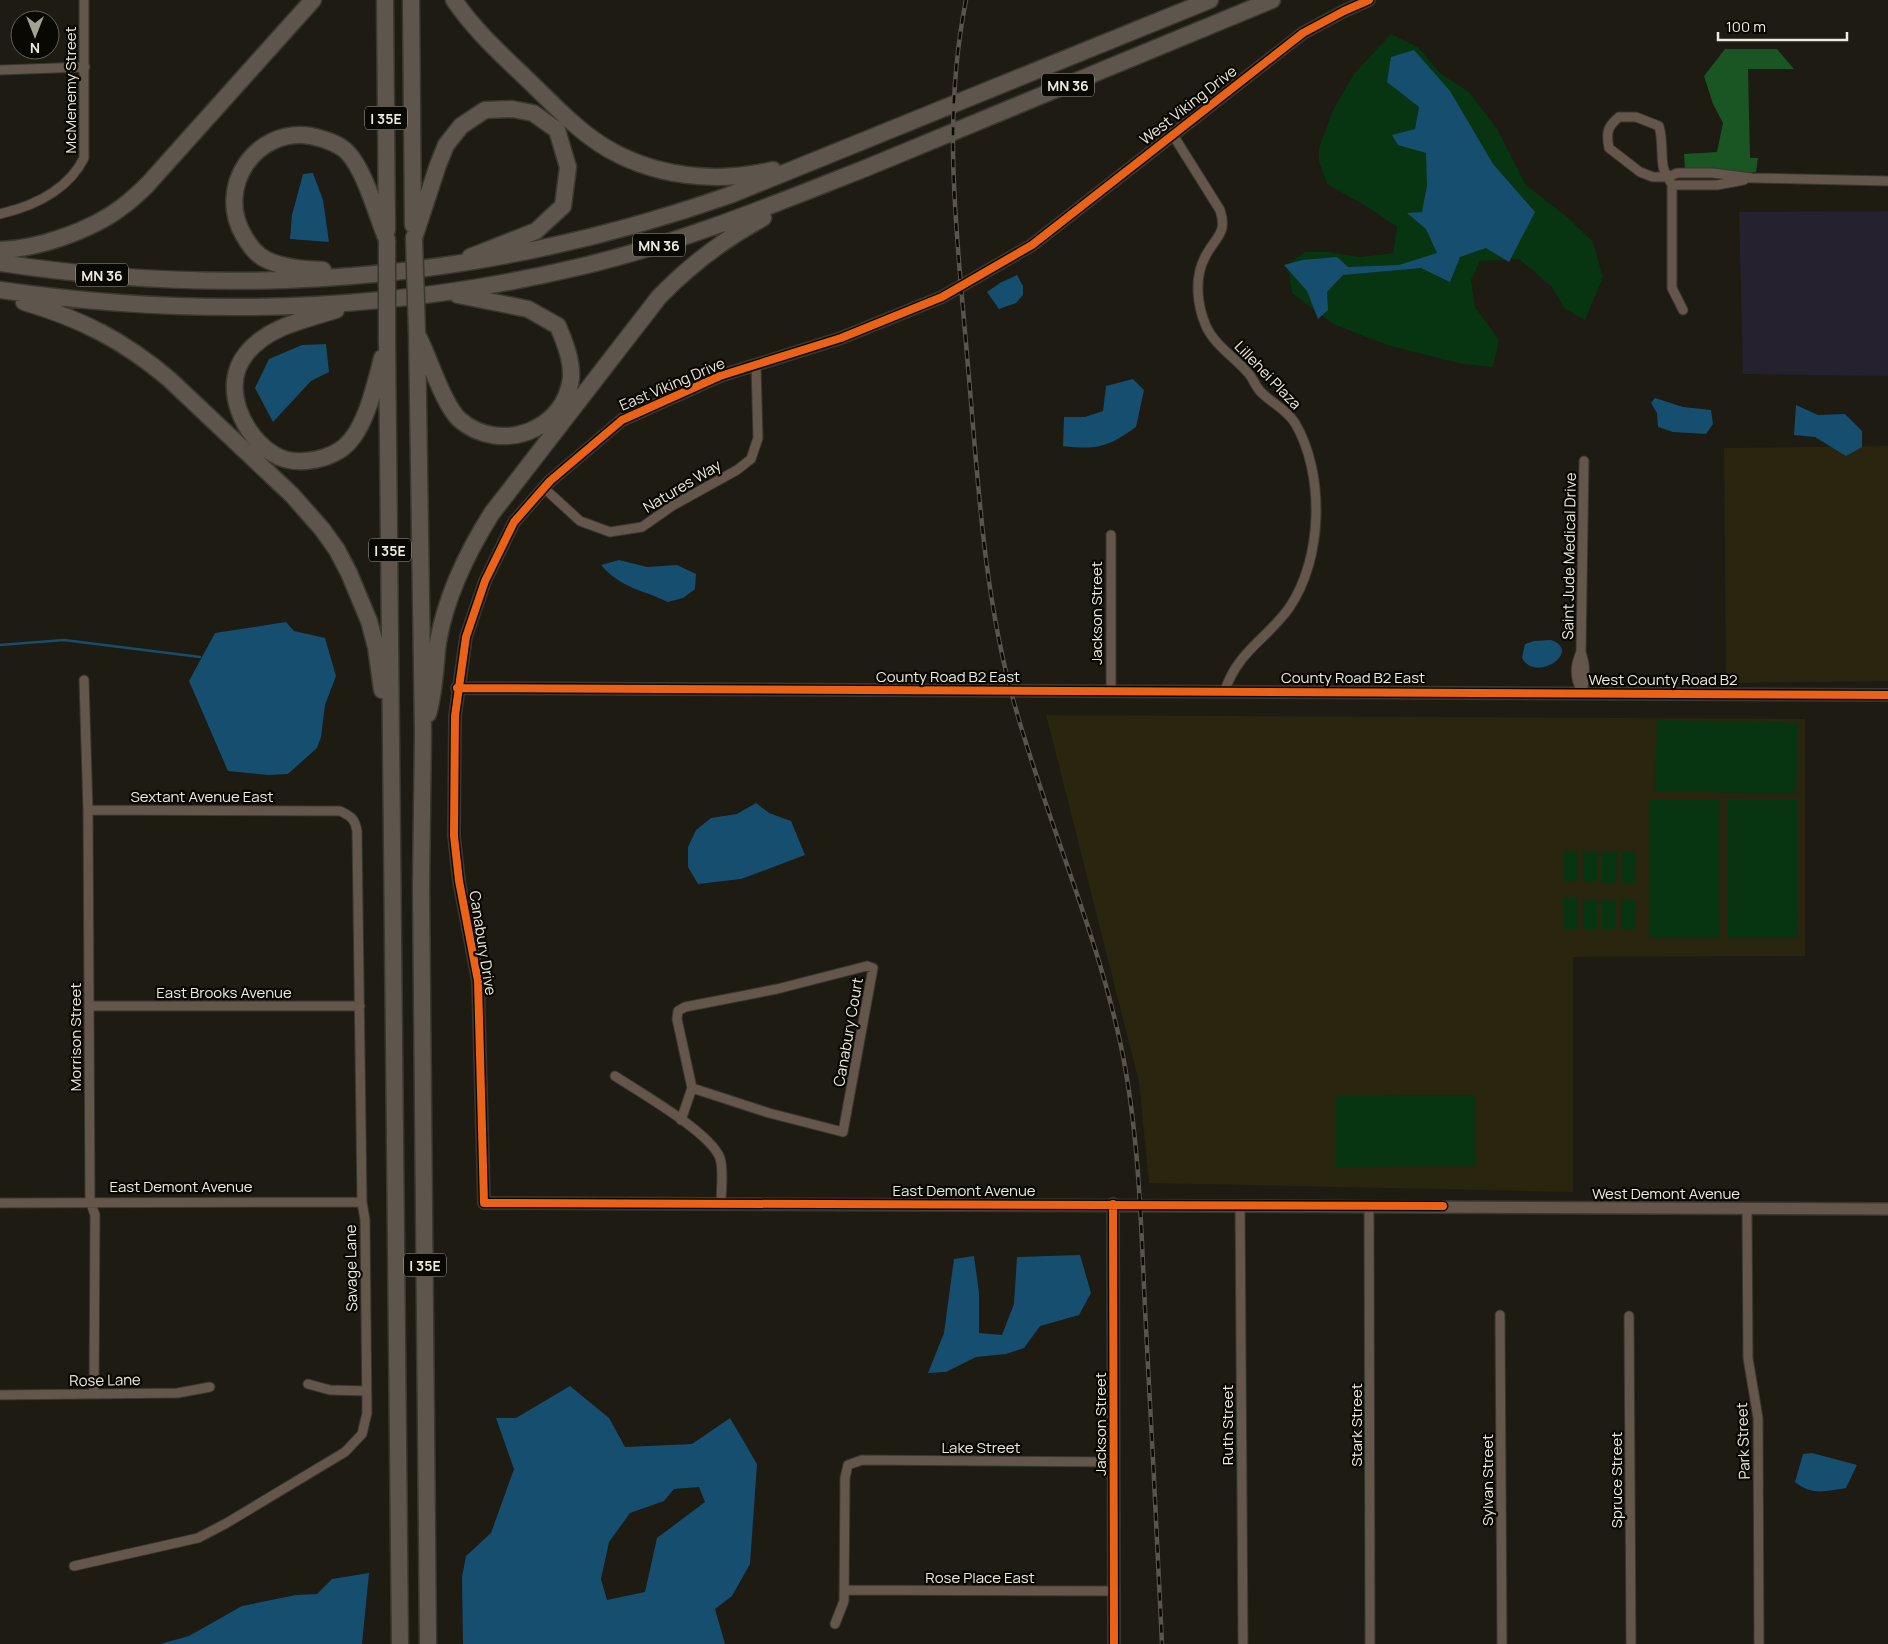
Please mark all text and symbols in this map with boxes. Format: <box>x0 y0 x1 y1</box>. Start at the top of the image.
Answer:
north arrow <box>10 10 60 60</box>
scale bar <box>1718 10 1847 42</box>
text: 100 m <box>1726 16 1766 37</box>
street label: McMenemy Street <box>60 27 81 153</box>
text: N <box>30 39 40 58</box>
street label: West Viking Drive <box>1135 60 1241 150</box>
road number: MN 36 <box>1042 74 1094 96</box>
road number: I 35E <box>365 106 407 130</box>
road number: MN 36 <box>633 234 685 256</box>
road number: MN 36 <box>76 264 128 286</box>
street label: Lillehei Plaza <box>1230 336 1306 414</box>
street label: East Viking Drive <box>616 352 728 416</box>
street label: Natures Way <box>639 454 725 518</box>
street label: Saint Jude Medical Drive <box>1557 472 1581 640</box>
road number: I 35E <box>369 538 411 562</box>
street label: Jackson Street <box>1086 561 1107 665</box>
street label: County Road B2 East <box>876 666 1020 687</box>
street label: County Road B2 East <box>1281 667 1425 688</box>
street label: West County Road B2 <box>1588 669 1738 690</box>
street label: Sextant Avenue East <box>131 786 274 807</box>
street label: Canabury Drive <box>464 889 502 997</box>
street label: Canabury Court <box>828 976 868 1088</box>
street label: East Brooks Avenue <box>156 982 292 1003</box>
street label: Morrison Street <box>65 983 86 1091</box>
street label: East Demont Avenue <box>109 1176 253 1197</box>
street label: East Demont Avenue <box>892 1180 1036 1201</box>
street label: West Demont Avenue <box>1592 1183 1740 1204</box>
street label: Savage Lane <box>340 1224 362 1312</box>
road number: I 35E <box>404 1254 446 1276</box>
street label: Rose Lane <box>69 1369 141 1391</box>
street label: Jackson Street <box>1090 1372 1111 1476</box>
street label: Stark Street <box>1346 1383 1367 1467</box>
street label: Ruth Street <box>1217 1385 1238 1465</box>
street label: Park Street <box>1731 1402 1755 1480</box>
street label: Spruce Street <box>1606 1432 1627 1528</box>
street label: Sylvan Street <box>1477 1434 1498 1526</box>
street label: Lake Street <box>941 1437 1021 1458</box>
street label: Rose Place East <box>925 1567 1035 1588</box>

